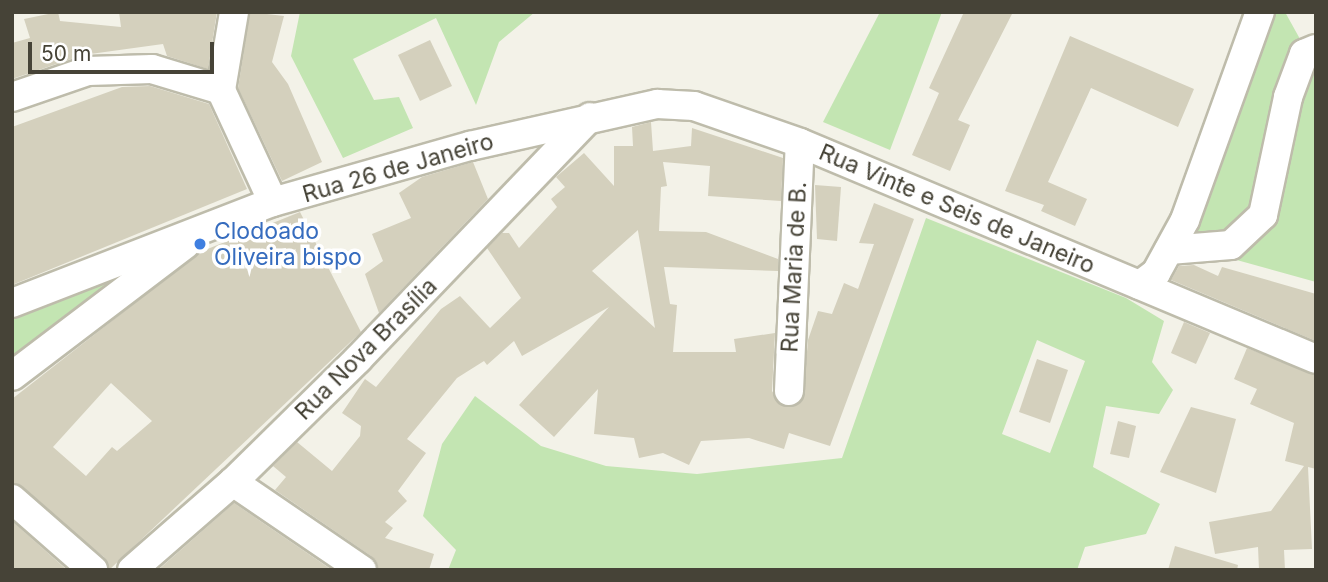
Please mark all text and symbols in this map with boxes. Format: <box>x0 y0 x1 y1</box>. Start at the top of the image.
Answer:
scale bar <box>32 28 217 72</box>
text: 50 m <box>41 41 91 66</box>
street label: Rua 26 de Janeiro <box>299 128 497 208</box>
street label: Rua Vinte e Seis de Janeiro <box>815 138 1099 280</box>
street label: Rua Maria de B. <box>776 181 812 353</box>
place label: Clodoado Oliveira bispo <box>214 217 362 271</box>
marker: Clodoado Oliveira bispo <box>192 236 208 252</box>
street label: Rua Nova Brasília <box>289 272 443 426</box>

